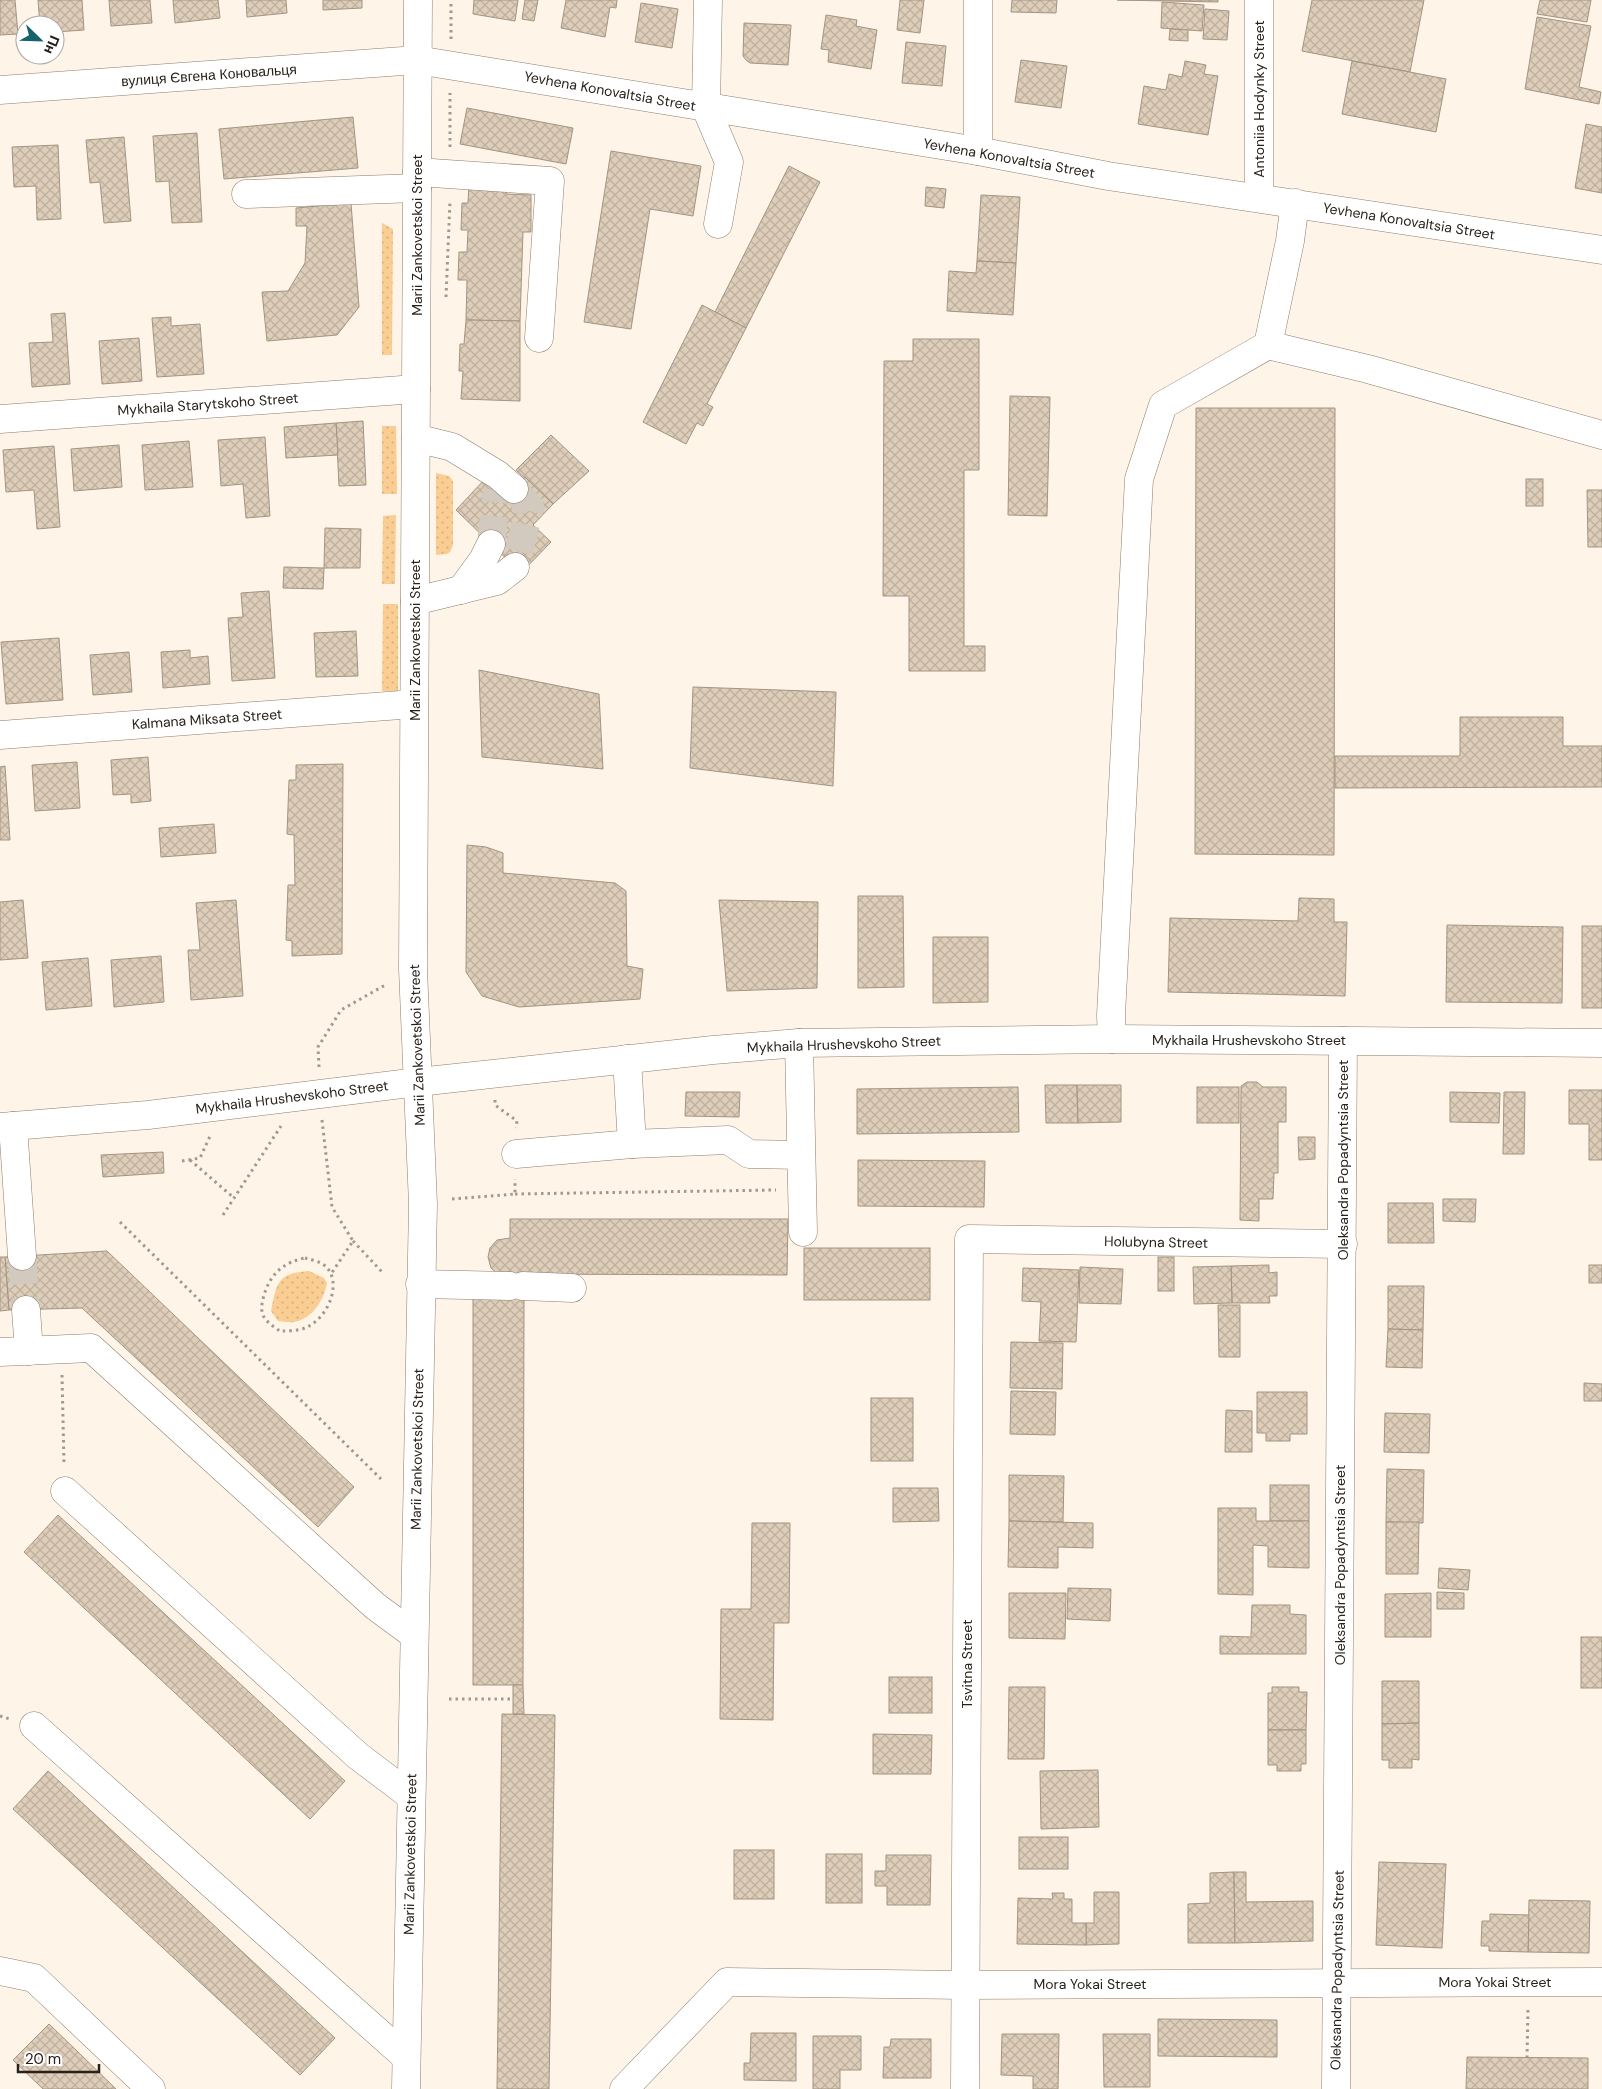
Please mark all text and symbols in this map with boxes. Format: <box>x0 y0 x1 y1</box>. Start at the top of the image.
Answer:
north arrow <box>15 15 65 65</box>
street label: Antoniia Hodynky Street <box>1250 20 1268 178</box>
text: Пн <box>40 33 64 57</box>
street label: вулиця Євгена Коновальця <box>121 60 297 90</box>
street label: Yevhena Konovaltsia Street <box>523 67 697 115</box>
street label: Yevhena Konovaltsia Street <box>922 134 1096 182</box>
street label: Marii Zankovetskoi Street <box>408 154 426 316</box>
street label: Yevhena Konovaltsia Street <box>1322 199 1496 243</box>
street label: Mykhaila Starytskoho Street <box>117 389 299 419</box>
street label: Marii Zankovetskoi Street <box>406 559 424 721</box>
street label: Kalmana Miksata Street <box>131 705 283 733</box>
street label: Marii Zankovetskoi Street <box>405 964 429 1126</box>
street label: Mykhaila Hrushevskoho Street <box>1152 1031 1346 1049</box>
street label: Mykhaila Hrushevskoho Street <box>747 1032 941 1056</box>
street label: Oleksandra Popadyntsia Street <box>1334 1060 1352 1260</box>
street label: Mykhaila Hrushevskoho Street <box>195 1076 389 1118</box>
street label: Holubyna Street <box>1104 1232 1208 1252</box>
street label: Marii Zankovetskoi Street <box>407 1368 427 1530</box>
street label: Oleksandra Popadyntsia Street <box>1331 1465 1349 1665</box>
street label: Tsvitna Street <box>958 1620 976 1708</box>
street label: Marii Zankovetskoi Street <box>400 1773 420 1935</box>
street label: Oleksandra Popadyntsia Street <box>1326 1870 1348 2070</box>
street label: Mora Yokai Street <box>1438 1973 1552 1991</box>
street label: Mora Yokai Street <box>1033 1975 1147 1993</box>
scale bar <box>18 2042 99 2074</box>
text: 20 m <box>25 2049 61 2069</box>

